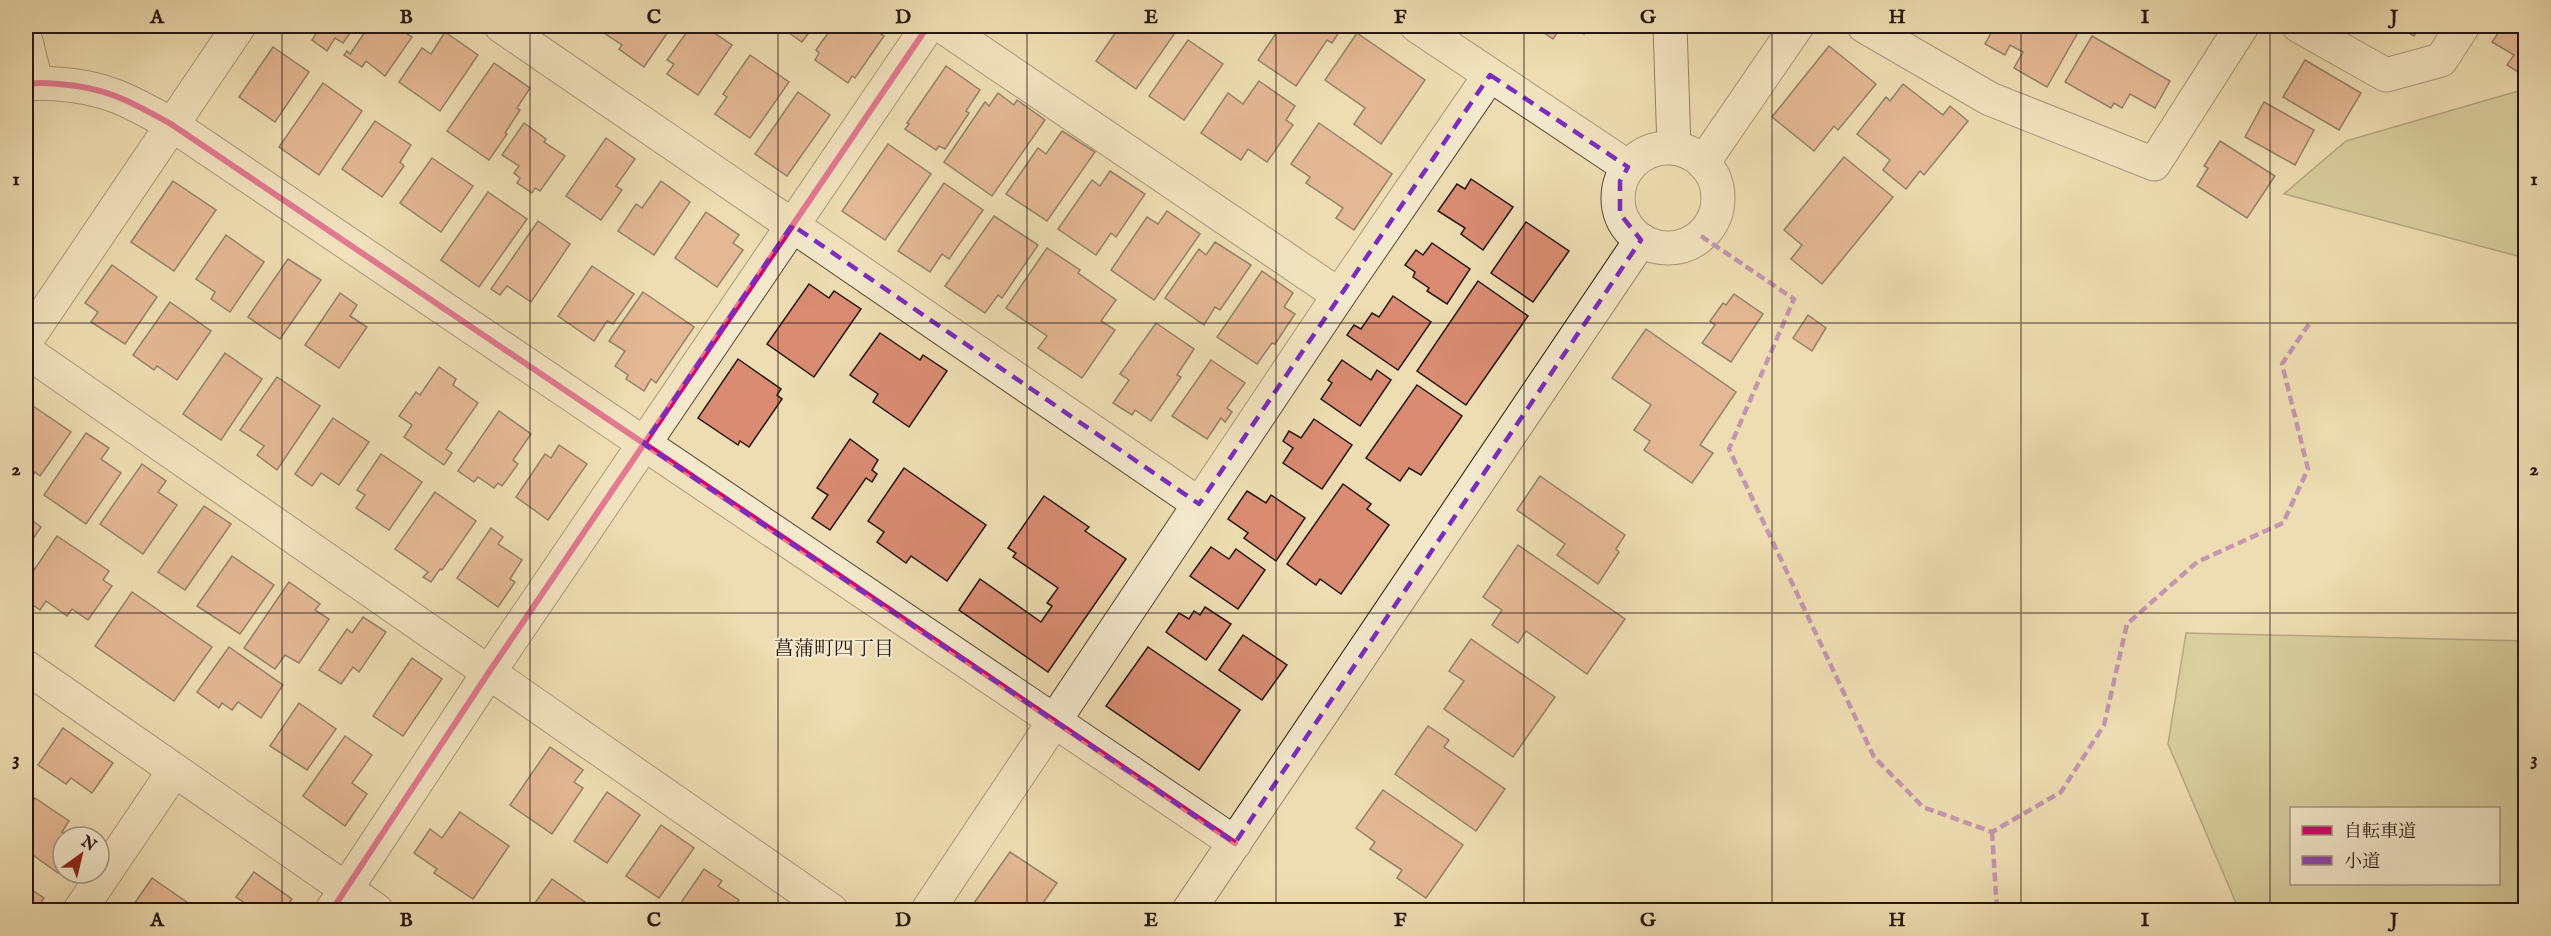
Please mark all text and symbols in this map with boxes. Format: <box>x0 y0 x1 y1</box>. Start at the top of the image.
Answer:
text: A <box>149 5 165 30</box>
text: B <box>399 5 413 30</box>
text: C <box>647 5 661 30</box>
text: D <box>895 5 911 30</box>
text: E <box>1144 5 1158 30</box>
text: F <box>1394 5 1407 30</box>
text: G <box>1640 5 1657 30</box>
text: H <box>1888 5 1906 30</box>
text: I <box>2141 5 2150 30</box>
text: J <box>2387 5 2399 30</box>
text: 1 <box>12 167 20 192</box>
text: 1 <box>2530 167 2538 192</box>
text: 2 <box>11 457 21 482</box>
text: 2 <box>2529 457 2539 482</box>
district label: 菖蒲町四丁目 <box>774 637 894 662</box>
text: 3 <box>12 747 20 772</box>
text: 3 <box>2530 747 2538 772</box>
legend <box>2290 807 2500 885</box>
text: 自転車道 <box>2344 821 2416 844</box>
north arrow <box>51 825 111 885</box>
text: N <box>76 832 100 856</box>
text: 小道 <box>2344 851 2380 874</box>
text: A <box>149 908 165 933</box>
text: B <box>399 908 413 933</box>
text: C <box>647 908 661 933</box>
text: D <box>895 908 911 933</box>
text: E <box>1144 908 1158 933</box>
text: F <box>1394 908 1407 933</box>
text: G <box>1640 908 1657 933</box>
text: H <box>1888 908 1906 933</box>
text: I <box>2141 908 2150 933</box>
text: J <box>2387 908 2399 933</box>

